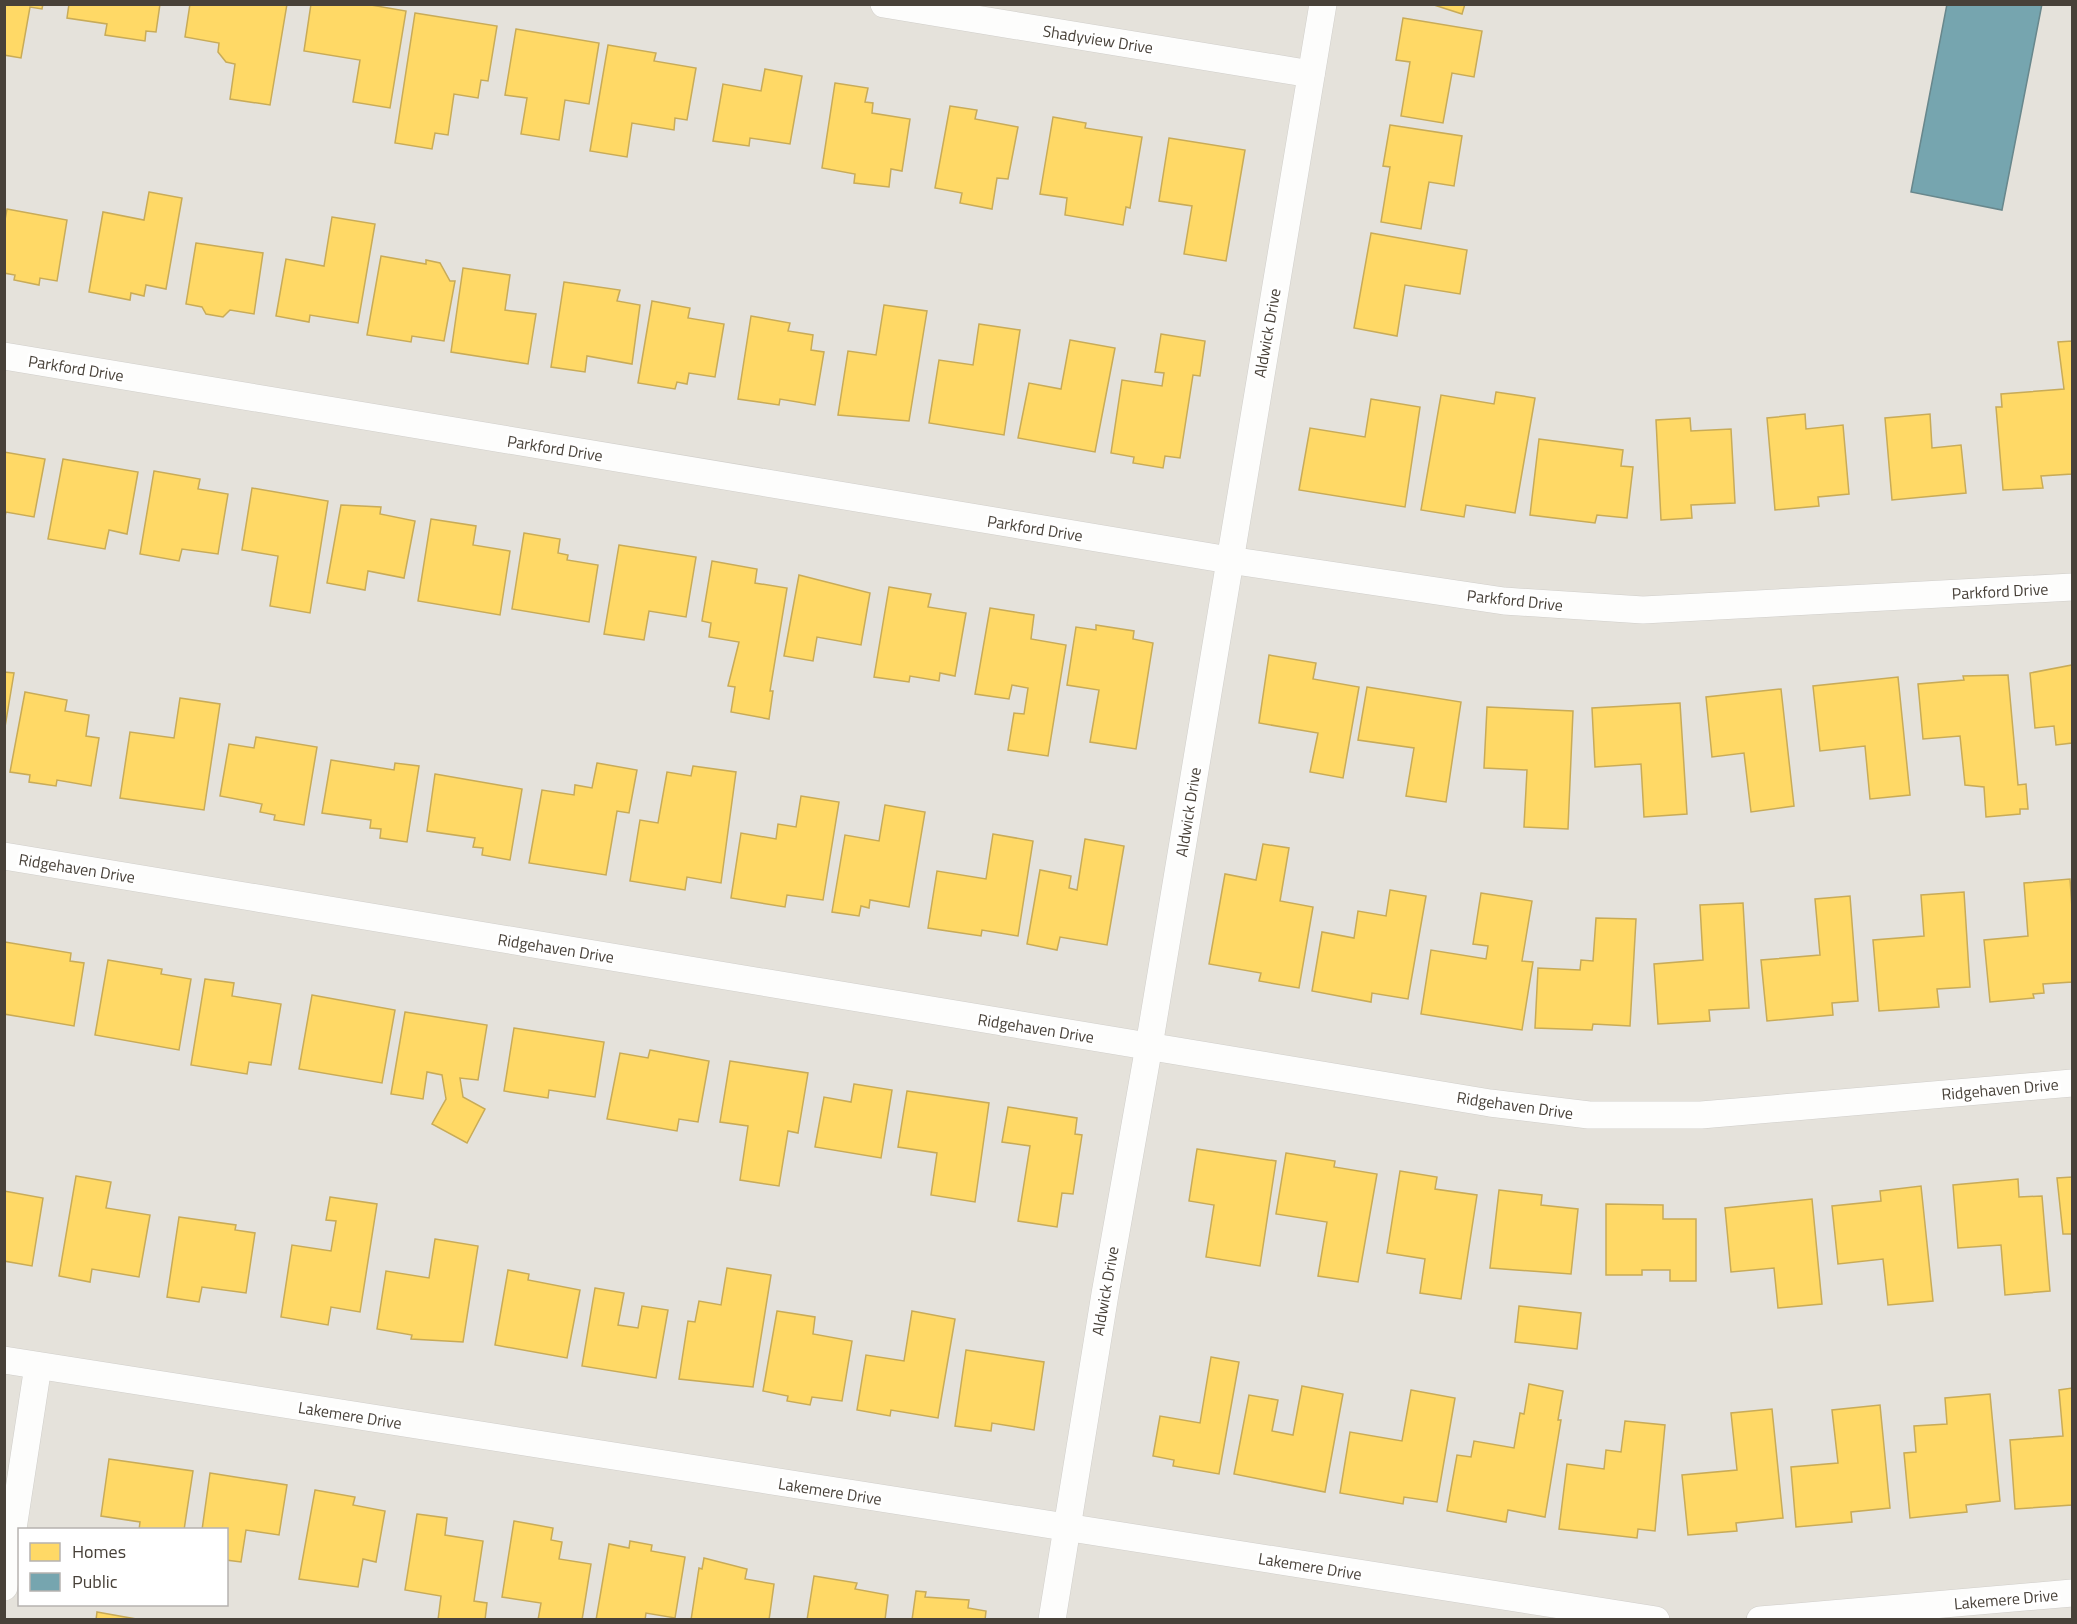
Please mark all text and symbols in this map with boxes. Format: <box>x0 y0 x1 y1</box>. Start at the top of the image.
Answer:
street label: Shadyview Drive <box>1041 18 1155 60</box>
street label: Aldwick Drive <box>1247 286 1287 380</box>
street label: Parkford Drive <box>26 349 126 387</box>
street label: Parkford Drive <box>505 429 605 467</box>
street label: Parkford Drive <box>985 509 1085 547</box>
street label: Parkford Drive <box>1951 576 2049 606</box>
street label: Parkford Drive <box>1466 583 1564 617</box>
street label: Aldwick Drive <box>1169 765 1207 859</box>
street label: Ridgehaven Drive <box>17 847 137 889</box>
street label: Ridgehaven Drive <box>496 927 616 969</box>
street label: Ridgehaven Drive <box>976 1007 1096 1049</box>
street label: Ridgehaven Drive <box>1940 1072 2060 1106</box>
street label: Ridgehaven Drive <box>1455 1085 1575 1125</box>
street label: Aldwick Drive <box>1085 1244 1125 1338</box>
street label: Lakemere Drive <box>296 1395 404 1435</box>
street label: Lakemere Drive <box>776 1471 884 1511</box>
legend <box>18 1528 228 1606</box>
text: Homes <box>72 1538 126 1565</box>
street label: Lakemere Drive <box>1256 1546 1364 1586</box>
text: Public <box>72 1568 118 1595</box>
street label: Lakemere Drive <box>1953 1582 2059 1616</box>

